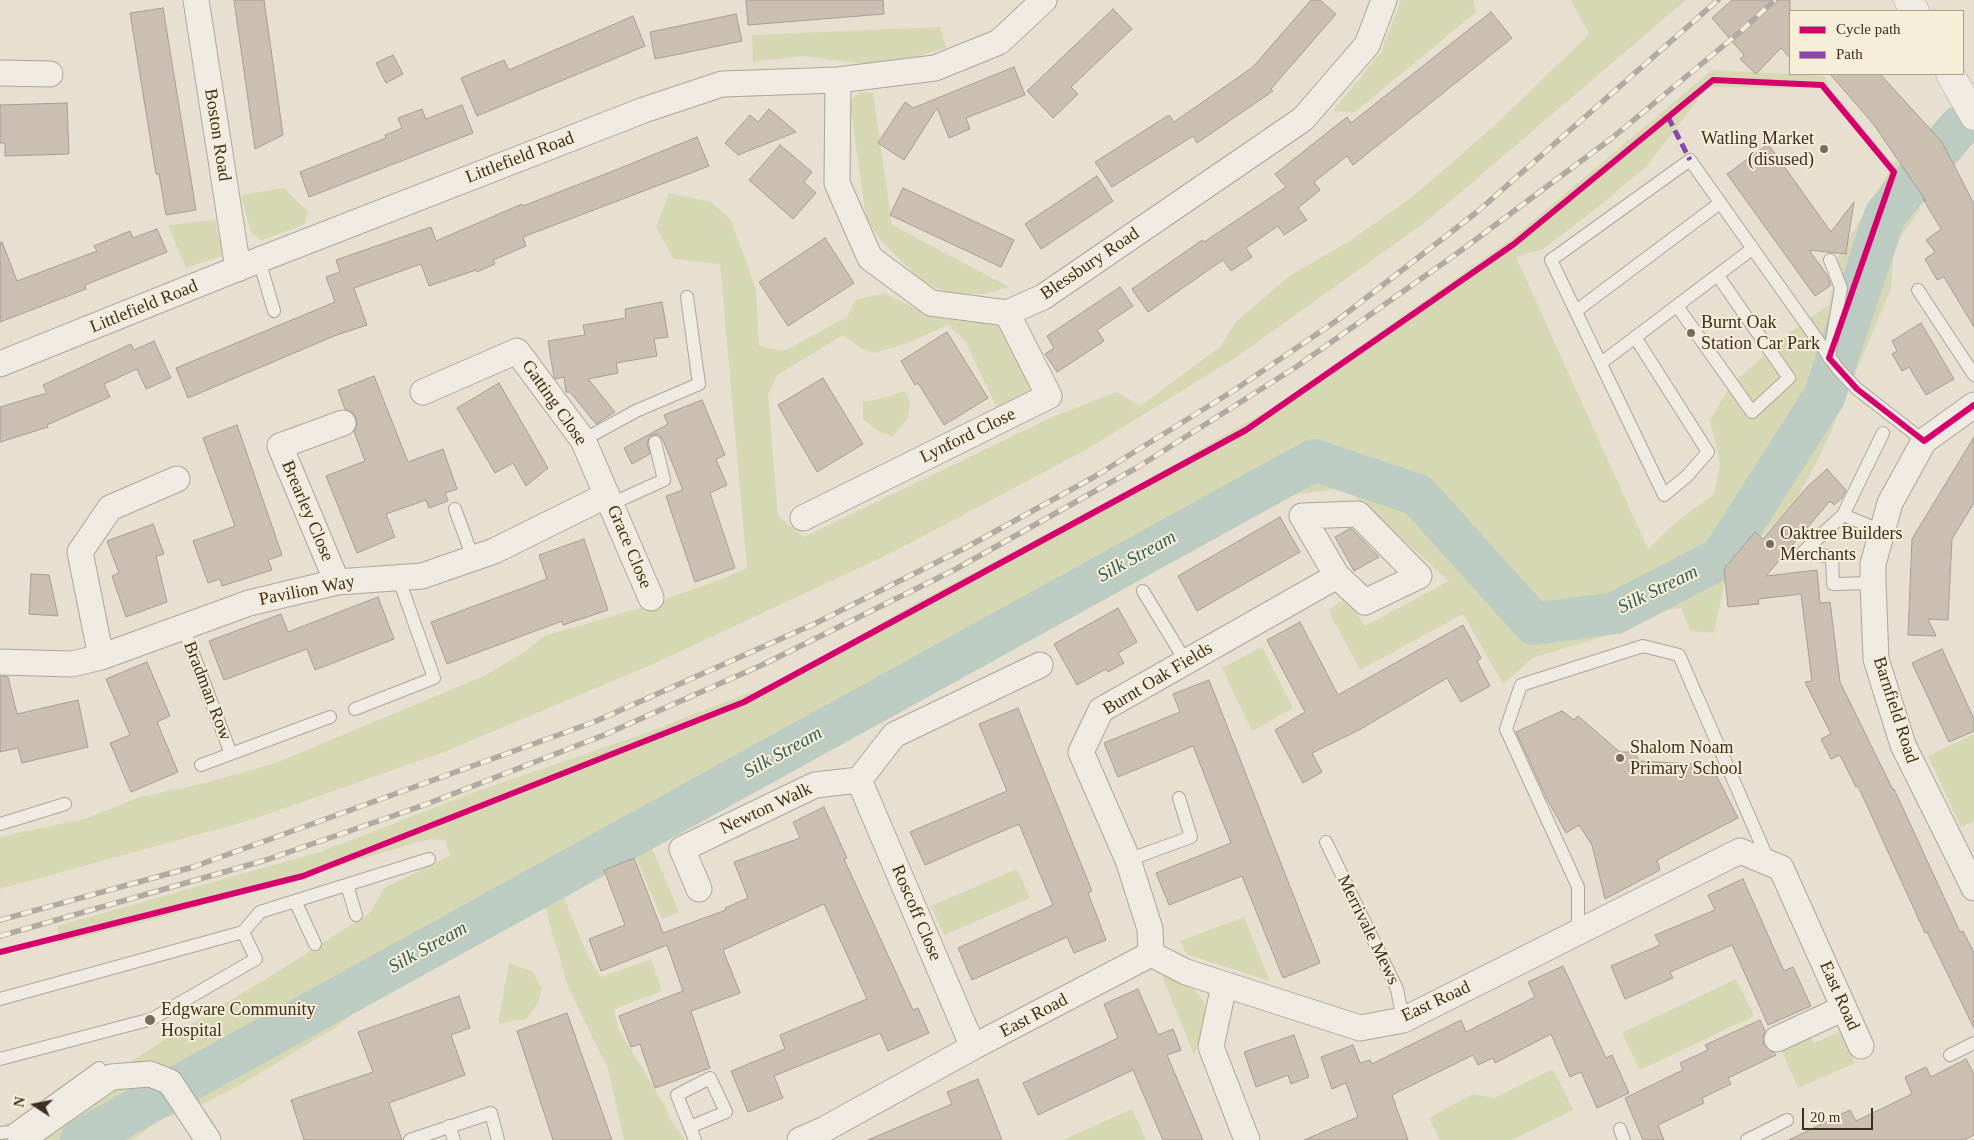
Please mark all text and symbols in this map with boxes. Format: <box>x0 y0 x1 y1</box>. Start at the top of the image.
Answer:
legend <box>1789 10 1964 75</box>
text: Cycle path <box>1836 21 1901 37</box>
text: Path <box>1836 46 1863 62</box>
street label: Boston Road <box>199 87 235 183</box>
street label: Littlefield Road <box>463 127 577 189</box>
place label: Watling Market (disused) <box>1701 128 1814 170</box>
marker: Watling Market (disused) <box>1818 143 1830 155</box>
street label: Blessbury Road <box>1037 223 1143 305</box>
street label: Littlefield Road <box>87 276 201 338</box>
place label: Burnt Oak Station Car Park <box>1701 312 1820 354</box>
marker: Burnt Oak Station Car Park <box>1685 327 1697 339</box>
street label: Gatting Close <box>517 356 591 450</box>
street label: Lynford Close <box>917 404 1019 468</box>
street label: Brearley Close <box>276 457 338 565</box>
street label: Grace Close <box>602 502 656 592</box>
place label: Oaktree Builders Merchants <box>1780 523 1902 566</box>
water label: Silk Stream <box>1094 526 1180 588</box>
marker: Oaktree Builders Merchants <box>1764 538 1776 550</box>
water label: Silk Stream <box>1614 561 1702 619</box>
street label: Pavilion Way <box>257 571 357 611</box>
street label: Bradman Row <box>178 638 236 744</box>
street label: Burnt Oak Fields <box>1099 638 1217 720</box>
street label: Barnfield Road <box>1868 654 1922 766</box>
water label: Silk Stream <box>740 722 826 784</box>
place label: Shalom Noam Primary School <box>1630 737 1742 780</box>
marker: Shalom Noam Primary School <box>1614 752 1626 764</box>
street label: Newton Walk <box>717 778 815 840</box>
street label: Roscoff Close <box>886 862 946 964</box>
street label: Merrivale Mews <box>1332 872 1404 988</box>
water label: Silk Stream <box>385 917 471 979</box>
street label: East Road <box>1814 958 1864 1034</box>
street label: East Road <box>1398 977 1474 1027</box>
street label: East Road <box>996 989 1072 1043</box>
place label: Edgware Community Hospital <box>161 999 315 1042</box>
marker: Edgware Community Hospital <box>143 1013 157 1027</box>
north arrow <box>10 1080 60 1130</box>
text: N <box>11 1096 28 1108</box>
scale bar <box>1804 1098 1875 1130</box>
text: 20 m <box>1810 1109 1840 1125</box>

